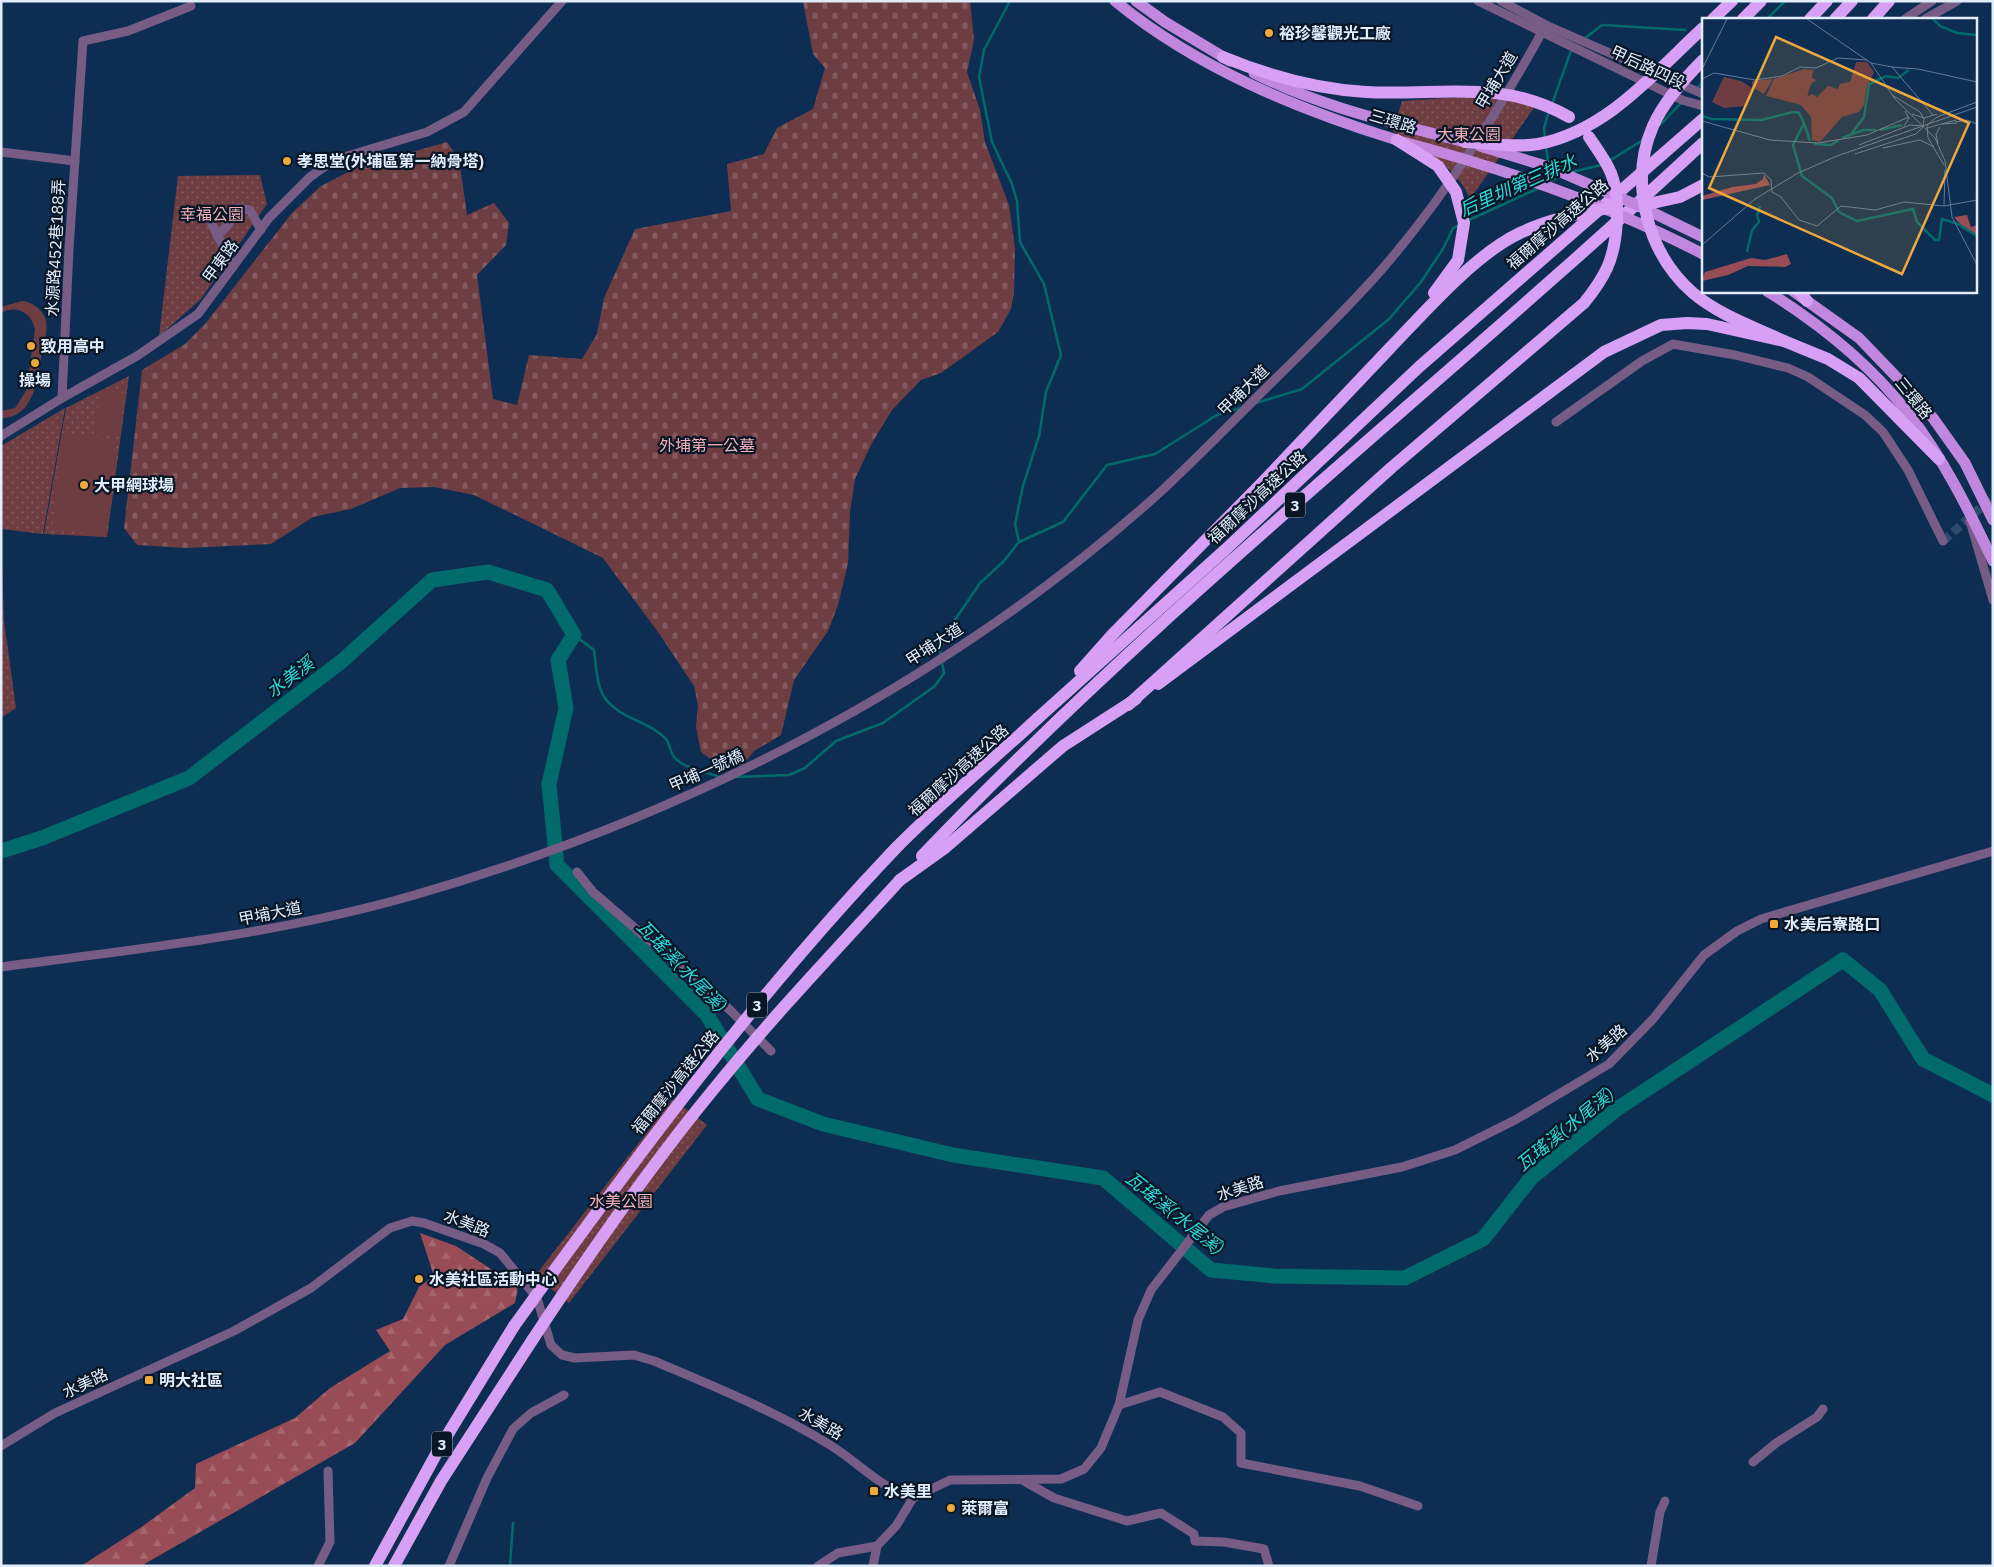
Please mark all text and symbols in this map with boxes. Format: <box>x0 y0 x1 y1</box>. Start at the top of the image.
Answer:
inset map <box>1702 18 1976 292</box>
place label: 裕珍馨觀光工廠 <box>1279 23 1391 43</box>
marker: 裕珍馨觀光工廠 <box>1263 27 1275 39</box>
street label: 甲后路四段 <box>1608 41 1688 93</box>
street label: 甲埔大道 <box>1471 47 1521 113</box>
street label: 三環路 <box>1367 104 1419 138</box>
park label: 大東公園 <box>1437 124 1501 144</box>
water label: 后里圳第三排水 <box>1456 148 1581 221</box>
place label: 孝思堂(外埔區第一納骨塔) <box>297 151 484 171</box>
marker: 孝思堂(外埔區第一納骨塔) <box>281 155 293 167</box>
street label: 福爾摩沙高速公路 <box>1502 174 1612 274</box>
street label: 水源路452巷188弄 <box>41 179 69 317</box>
park label: 幸福公園 <box>180 204 244 224</box>
street label: 甲東路 <box>198 236 242 286</box>
place label: 致用高中 <box>41 336 105 356</box>
marker: 致用高中 <box>25 340 37 352</box>
marker: 操場 <box>29 357 41 369</box>
street label: 甲埔大道 <box>1213 360 1273 420</box>
place label: 操場 <box>19 370 51 390</box>
street label: 三環路 <box>1891 373 1937 423</box>
park label: 外埔第一公墓 <box>659 435 755 455</box>
street label: 福爾摩沙高速公路 <box>1203 446 1311 548</box>
place label: 大甲網球場 <box>94 475 174 495</box>
marker: 大甲網球場 <box>78 479 90 491</box>
road number: 3 <box>1285 492 1305 518</box>
street label: 甲埔大道 <box>902 618 966 670</box>
water label: 水美溪 <box>262 650 321 702</box>
street label: 福爾摩沙高速公路 <box>904 720 1012 820</box>
street label: 甲埔一號橋 <box>665 745 747 795</box>
street label: 甲埔大道 <box>237 897 303 929</box>
place label: 水美后寮路口 <box>1784 914 1880 934</box>
water label: 瓦瑤溪(水尾溪) <box>632 915 732 1017</box>
marker: 水美后寮路口 <box>1768 918 1780 930</box>
road number: 3 <box>747 992 767 1018</box>
street label: 水美路 <box>1581 1020 1631 1066</box>
street label: 福爾摩沙高速公路 <box>627 1026 723 1138</box>
water label: 瓦瑤溪(水尾溪) <box>1511 1082 1619 1176</box>
water label: 瓦瑤溪(水尾溪) <box>1121 1166 1229 1260</box>
street label: 水美路 <box>1214 1171 1266 1205</box>
park label: 水美公園 <box>589 1191 653 1211</box>
street label: 水美路 <box>441 1205 493 1241</box>
place label: 水美社區活動中心 <box>429 1269 557 1289</box>
marker: 水美社區活動中心 <box>413 1273 425 1285</box>
street label: 水美路 <box>59 1364 111 1402</box>
place label: 明大社區 <box>159 1370 223 1390</box>
marker: 明大社區 <box>143 1374 155 1386</box>
street label: 水美路 <box>795 1402 847 1444</box>
road number: 3 <box>432 1432 452 1456</box>
place label: 水美里 <box>884 1481 932 1501</box>
marker: 水美里 <box>868 1485 880 1497</box>
place label: 萊爾富 <box>961 1498 1009 1518</box>
marker: 萊爾富 <box>945 1502 957 1514</box>

